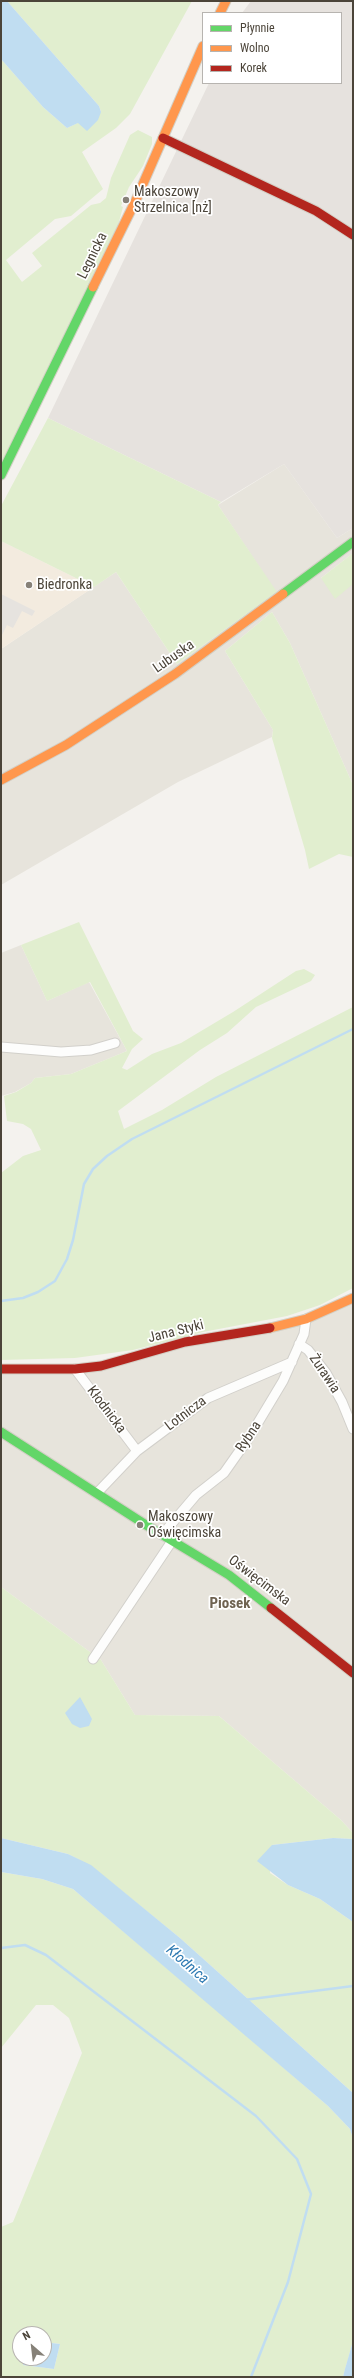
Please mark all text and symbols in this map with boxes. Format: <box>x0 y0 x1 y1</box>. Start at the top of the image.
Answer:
legend <box>202 12 342 84</box>
text: Płynnie <box>240 21 275 35</box>
text: Wolno <box>240 41 270 55</box>
text: Korek <box>240 61 267 75</box>
place label: Makoszowy Strzelnica [nż] <box>134 184 212 216</box>
marker: Makoszowy Strzelnica [nż] <box>121 195 131 205</box>
street label: Legnicka <box>75 230 111 282</box>
place label: Biedronka <box>37 577 92 593</box>
marker: Biedronka <box>24 580 34 590</box>
street label: Lubuska <box>150 637 198 677</box>
street label: Jana Styki <box>146 1317 206 1347</box>
street label: Żurawia <box>305 1351 343 1397</box>
street label: Kłodnicka <box>83 1383 129 1437</box>
street label: Lotnicza <box>162 1393 210 1435</box>
street label: Rybna <box>233 1418 265 1456</box>
place label: Makoszowy Oświęcimska <box>148 1509 221 1542</box>
marker: Makoszowy Oświęcimska <box>135 1520 145 1530</box>
street label: Oświęcimska <box>225 1552 293 1610</box>
district label: Piosek <box>210 1595 250 1613</box>
water label: Kłodnica <box>162 1942 212 1988</box>
north arrow <box>12 2326 52 2366</box>
text: N <box>21 2329 33 2343</box>

